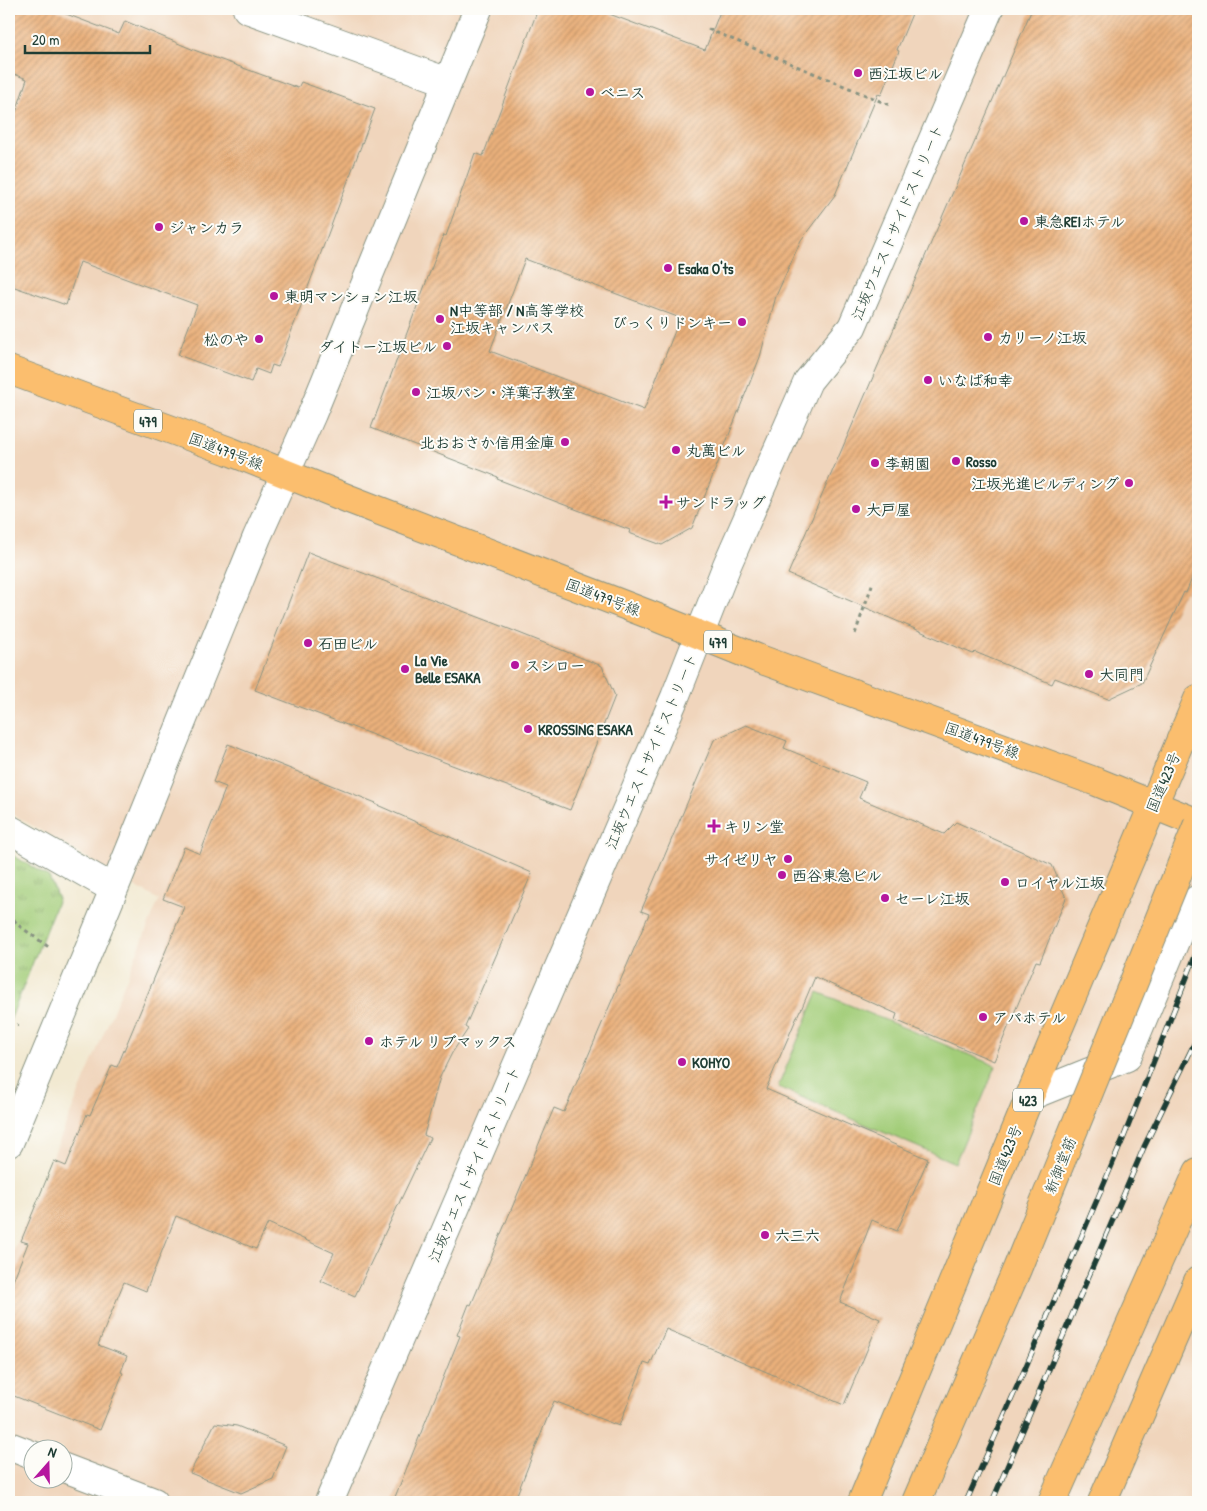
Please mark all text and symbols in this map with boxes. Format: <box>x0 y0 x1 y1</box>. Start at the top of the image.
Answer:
scale bar <box>25 22 150 54</box>
text: 20 m <box>32 29 59 50</box>
place label: 西江坂ビル <box>868 63 943 84</box>
marker: 西江坂ビル <box>852 67 864 79</box>
place label: ベニス <box>600 82 645 103</box>
marker: ベニス <box>584 86 596 98</box>
street label: 江坂ウエストサイドストリート <box>846 121 948 323</box>
place label: 東急REIホテル <box>1034 211 1125 232</box>
marker: 東急REIホテル <box>1018 215 1030 227</box>
place label: ジャンカラ <box>169 217 244 238</box>
marker: ジャンカラ <box>153 221 165 233</box>
place label: Esaka O'ts <box>678 258 734 279</box>
marker: Esaka O'ts <box>662 262 674 274</box>
place label: 東明マンション江坂 <box>284 286 418 307</box>
marker: 東明マンション江坂 <box>268 290 280 302</box>
place label: N中等部 / N高等学校 江坂キャンパス <box>450 300 584 338</box>
place label: びっくりドンキー <box>612 312 732 333</box>
marker: N中等部 / N高等学校 江坂キャンパス <box>434 313 446 325</box>
marker: びっくりドンキー <box>736 316 748 328</box>
place label: カリーノ江坂 <box>998 327 1087 348</box>
place label: 松のや <box>204 329 249 350</box>
marker: カリーノ江坂 <box>982 331 994 343</box>
marker: 松のや <box>253 333 265 345</box>
place label: ダイトー江坂ビル <box>319 336 437 357</box>
marker: ダイトー江坂ビル <box>441 340 453 352</box>
place label: いなば和幸 <box>938 370 1013 391</box>
marker: いなば和幸 <box>922 374 934 386</box>
place label: 江坂パン・洋菓子教室 <box>426 382 576 403</box>
marker: 江坂パン・洋菓子教室 <box>410 386 422 398</box>
road number: 479 <box>134 410 162 432</box>
street label: 国道479号線 <box>186 427 266 475</box>
place label: 北おおさか信用金庫 <box>420 432 555 453</box>
marker: 北おおさか信用金庫 <box>559 436 571 448</box>
place label: 丸萬ビル <box>686 440 746 461</box>
marker: 丸萬ビル <box>670 444 682 456</box>
place label: Rosso <box>966 451 996 472</box>
place label: 李朝園 <box>885 453 930 474</box>
marker: Rosso <box>950 455 962 467</box>
marker: 李朝園 <box>869 457 881 469</box>
place label: 江坂光進ビルディング <box>971 473 1119 494</box>
marker: 江坂光進ビルディング <box>1123 477 1135 489</box>
place label: サンドラッグ <box>676 492 766 513</box>
marker: サンドラッグ <box>660 496 672 508</box>
place label: 大戸屋 <box>866 499 911 520</box>
marker: 大戸屋 <box>850 503 862 515</box>
street label: 国道479号線 <box>563 573 643 621</box>
road number: 479 <box>704 630 732 654</box>
place label: 石田ビル <box>318 633 378 654</box>
marker: 石田ビル <box>302 637 314 649</box>
place label: La Vie Belle ESAKA <box>415 650 481 688</box>
street label: 江坂ウエストサイドストリート <box>600 650 702 852</box>
place label: スシロー <box>525 655 585 676</box>
marker: スシロー <box>509 659 521 671</box>
marker: La Vie Belle ESAKA <box>399 663 411 675</box>
place label: 大同門 <box>1099 664 1144 685</box>
marker: 大同門 <box>1083 668 1095 680</box>
street label: 国道479号線 <box>941 717 1023 763</box>
place label: KROSSING ESAKA <box>538 719 634 740</box>
marker: KROSSING ESAKA <box>522 723 534 735</box>
street label: 国道423号 <box>1141 748 1185 816</box>
place label: キリン堂 <box>724 816 784 837</box>
marker: キリン堂 <box>708 820 720 832</box>
place label: サイゼリヤ <box>704 849 778 870</box>
marker: サイゼリヤ <box>782 853 794 865</box>
place label: 西谷東急ビル <box>792 865 882 886</box>
marker: 西谷東急ビル <box>776 869 788 881</box>
place label: ロイヤル江坂 <box>1015 872 1105 893</box>
marker: ロイヤル江坂 <box>999 876 1011 888</box>
place label: セーレ江坂 <box>895 888 969 909</box>
marker: セーレ江坂 <box>879 892 891 904</box>
place label: アパホテル <box>993 1007 1066 1028</box>
marker: アパホテル <box>977 1011 989 1023</box>
place label: ホテル リブマックス <box>379 1031 517 1052</box>
marker: ホテル リブマックス <box>363 1035 375 1047</box>
place label: KOHYO <box>692 1052 731 1073</box>
marker: KOHYO <box>676 1056 688 1068</box>
street label: 江坂ウエストサイドストリート <box>423 1063 525 1265</box>
road number: 423 <box>1013 1088 1043 1112</box>
street label: 国道423号 <box>983 1121 1027 1189</box>
street label: 新御堂筋 <box>1039 1133 1081 1197</box>
place label: 六三六 <box>775 1225 820 1246</box>
marker: 六三六 <box>759 1229 771 1241</box>
north arrow <box>22 1438 72 1488</box>
text: N <box>46 1441 60 1462</box>

